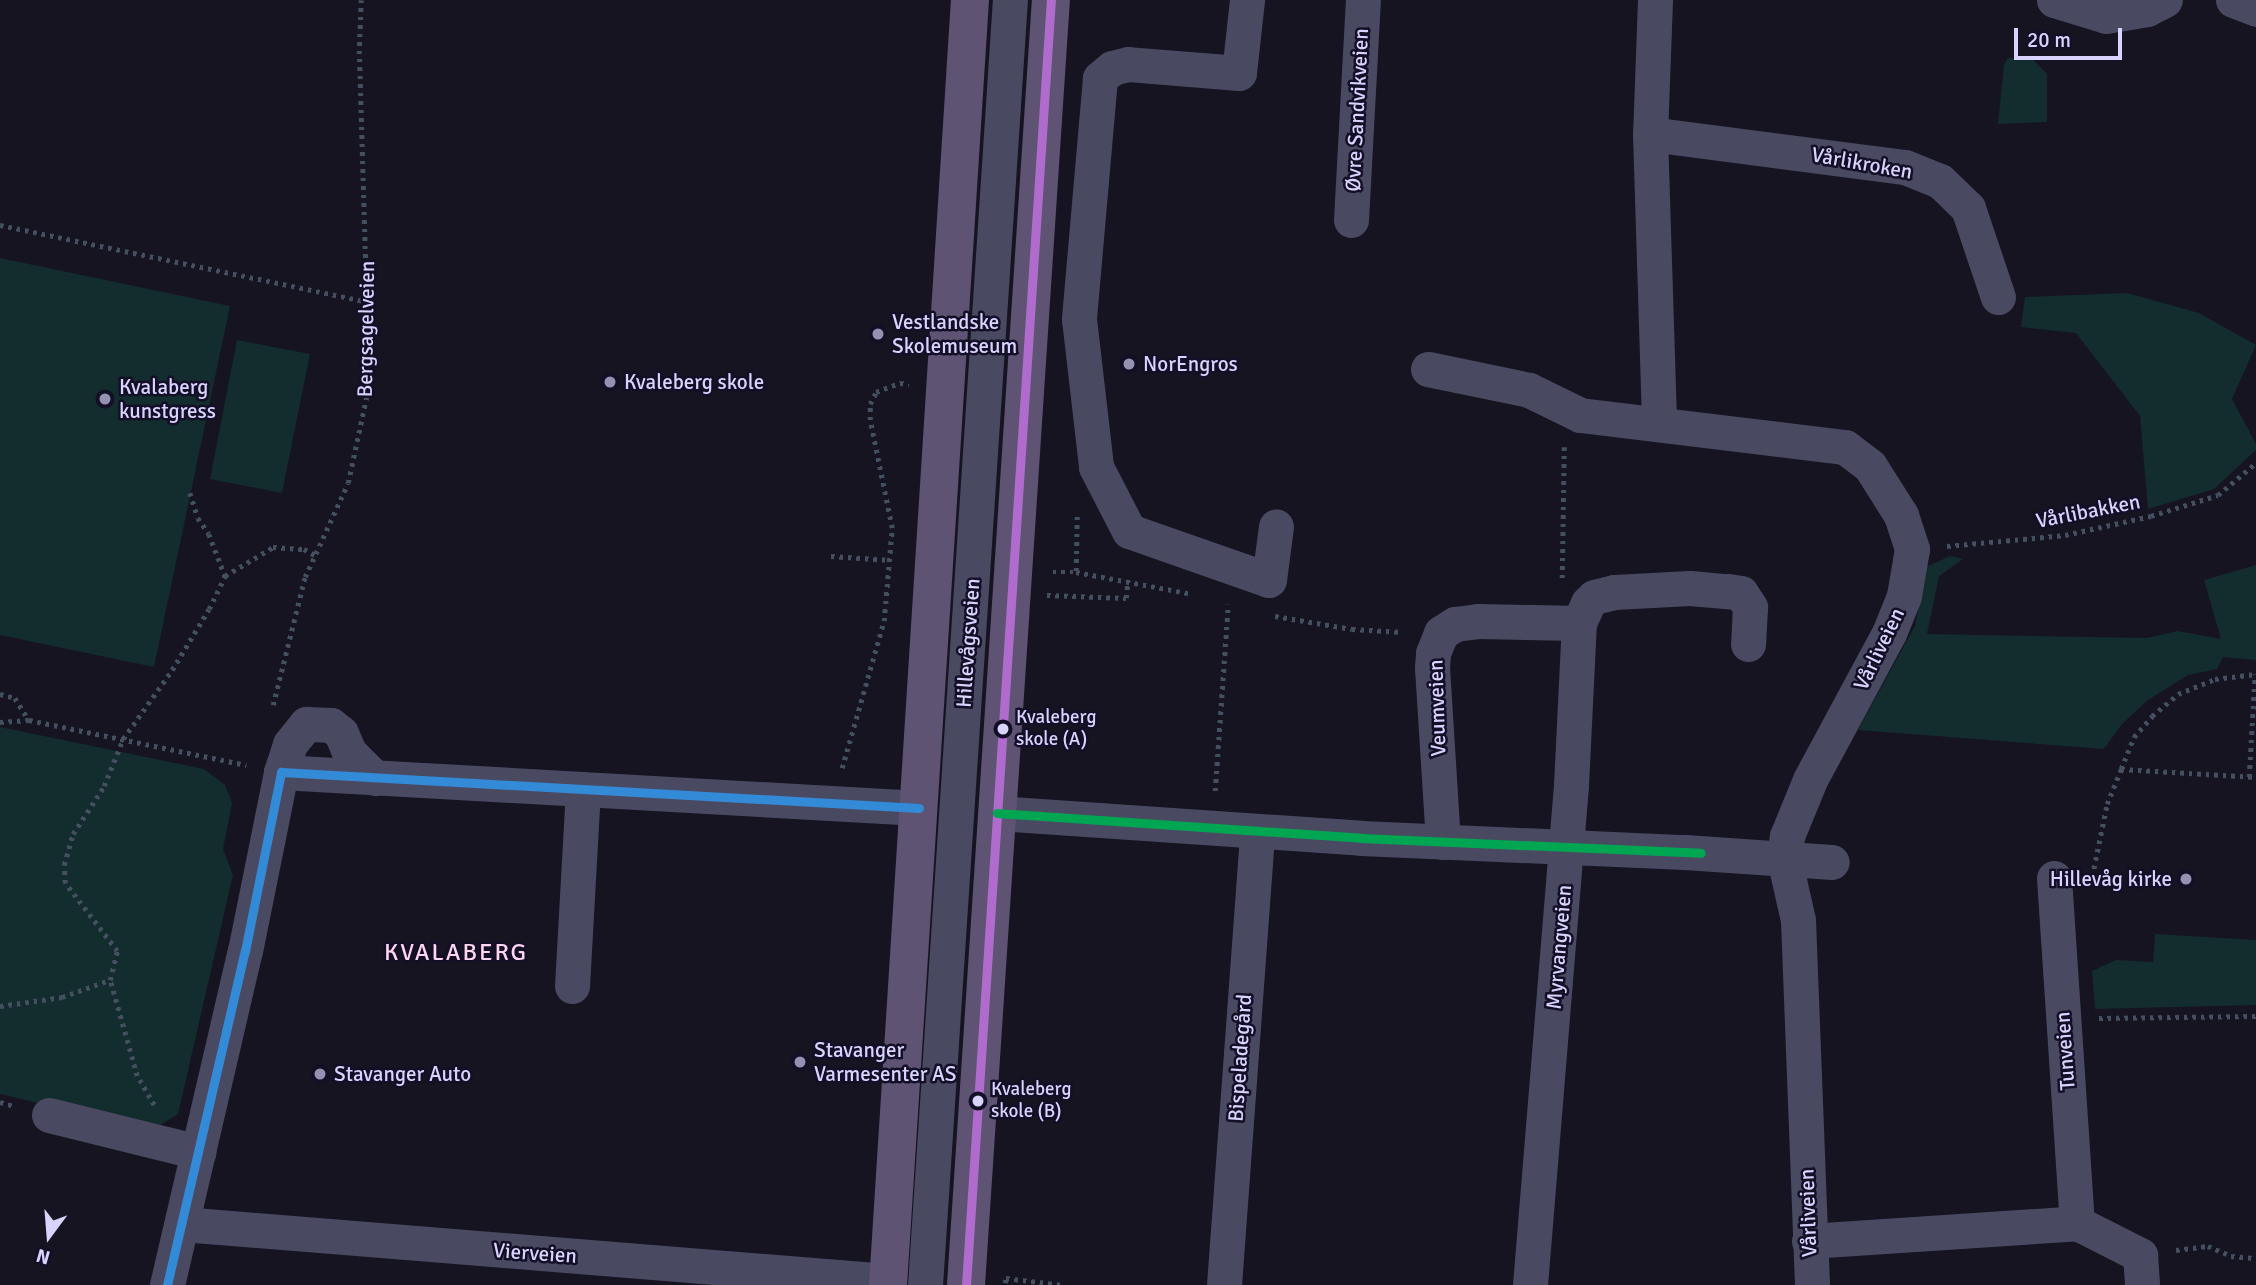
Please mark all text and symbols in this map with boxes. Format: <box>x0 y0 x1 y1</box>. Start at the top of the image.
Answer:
scale bar <box>2018 14 2126 58</box>
text: 20 m <box>2027 27 2071 53</box>
street label: Øvre Sandvikveien <box>1340 28 1374 192</box>
street label: Vårlikroken <box>1809 142 1915 184</box>
street label: Bergsagelveien <box>352 260 380 398</box>
place label: Vestlandske Skolemuseum <box>892 309 1017 359</box>
marker: Vestlandske Skolemuseum <box>870 326 886 342</box>
place label: NorEngros <box>1143 351 1238 377</box>
marker: NorEngros <box>1121 356 1137 372</box>
place label: Kvaleberg skole <box>624 369 764 395</box>
place label: Kvalaberg kunstgress <box>119 374 216 424</box>
marker: Kvaleberg skole <box>602 374 618 390</box>
marker: Kvalaberg kunstgress <box>97 391 113 407</box>
street label: Vårlibakken <box>2034 489 2142 533</box>
street label: Hillevågsveien <box>951 577 985 709</box>
street label: Vårliveien <box>1848 604 1910 694</box>
street label: Veumveien <box>1423 659 1451 757</box>
place label: Kvaleberg skole (A) <box>1016 707 1096 751</box>
marker: Kvaleberg skole (A) <box>996 722 1010 736</box>
place label: Hillevåg kirke <box>2050 866 2172 892</box>
marker: Hillevåg kirke <box>2178 871 2194 887</box>
street label: Myrvangveien <box>1541 884 1577 1010</box>
district label: KVALABERG <box>385 939 527 967</box>
street label: Bispeladegård <box>1223 993 1257 1123</box>
street label: Tunveien <box>2050 1011 2080 1091</box>
place label: Stavanger Varmesenter AS <box>814 1037 957 1087</box>
marker: Stavanger Varmesenter AS <box>792 1054 808 1070</box>
place label: Stavanger Auto <box>334 1061 471 1087</box>
marker: Stavanger Auto <box>312 1066 328 1082</box>
place label: Kvaleberg skole (B) <box>991 1079 1071 1123</box>
marker: Kvaleberg skole (B) <box>971 1094 985 1108</box>
street label: Vårliveien <box>1794 1168 1822 1258</box>
north arrow <box>14 1201 84 1271</box>
street label: Vierveien <box>492 1237 578 1269</box>
text: N <box>34 1243 53 1270</box>

